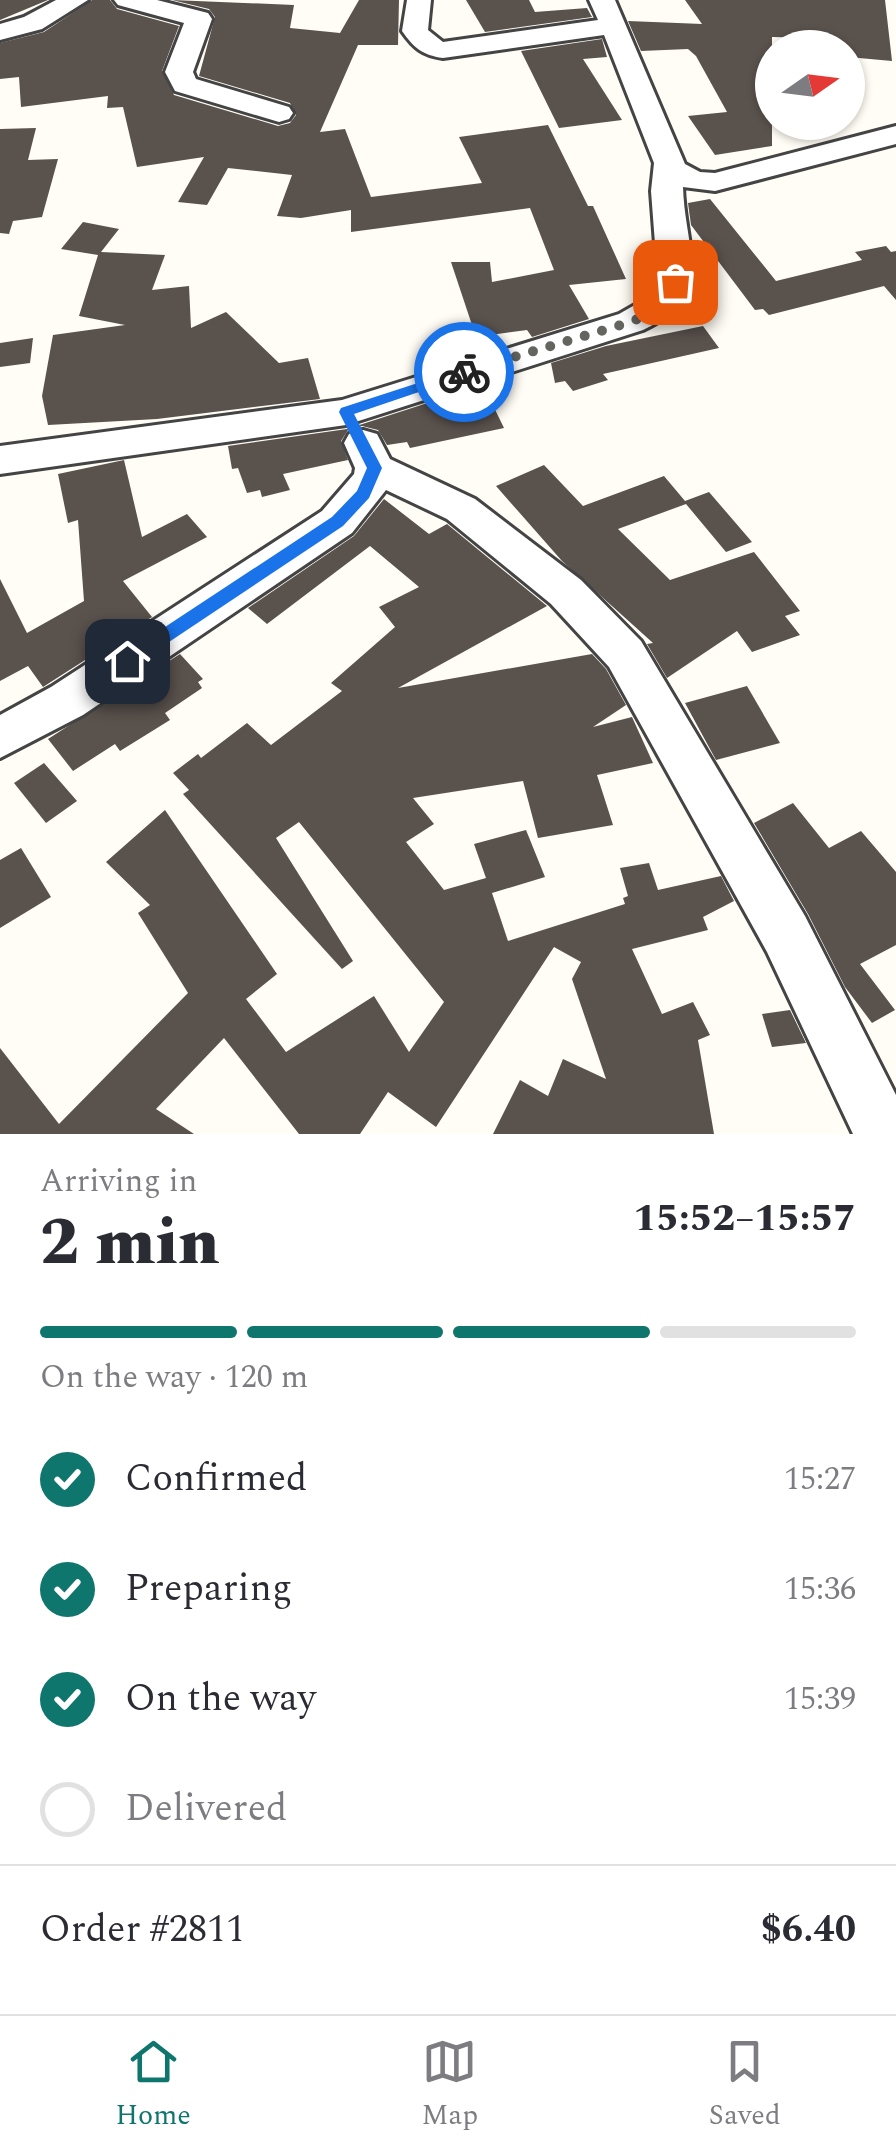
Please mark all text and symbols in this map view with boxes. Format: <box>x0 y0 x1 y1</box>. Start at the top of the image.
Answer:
north arrow <box>755 30 865 140</box>
map controls <box>755 30 865 140</box>
pin <box>633 240 718 325</box>
icon: bag <box>648 255 703 310</box>
courier <box>414 322 514 422</box>
icon: bike <box>437 345 492 400</box>
pin <box>85 619 170 704</box>
icon: home <box>100 634 155 689</box>
text: Arriving in <box>40 1157 197 1206</box>
text: 15:52–15:57 <box>633 1190 856 1248</box>
text: 2 min <box>40 1194 220 1293</box>
text: On the way · 120 m <box>40 1353 308 1402</box>
text: Confirmed <box>125 1450 307 1508</box>
icon: check <box>40 1452 95 1507</box>
text: 15:27 <box>784 1455 856 1504</box>
text: Preparing <box>125 1560 292 1618</box>
icon: check <box>40 1562 95 1617</box>
text: 15:36 <box>784 1565 856 1614</box>
text: On the way <box>125 1670 316 1728</box>
icon: check <box>40 1672 95 1727</box>
text: 15:39 <box>784 1675 856 1724</box>
text: Delivered <box>125 1780 287 1838</box>
text: Order #2811 <box>40 1901 245 1959</box>
text: $6.40 <box>761 1901 856 1959</box>
tab: Home <box>115 2034 191 2137</box>
tab: Map <box>422 2034 478 2137</box>
tab: Saved <box>709 2034 781 2137</box>

